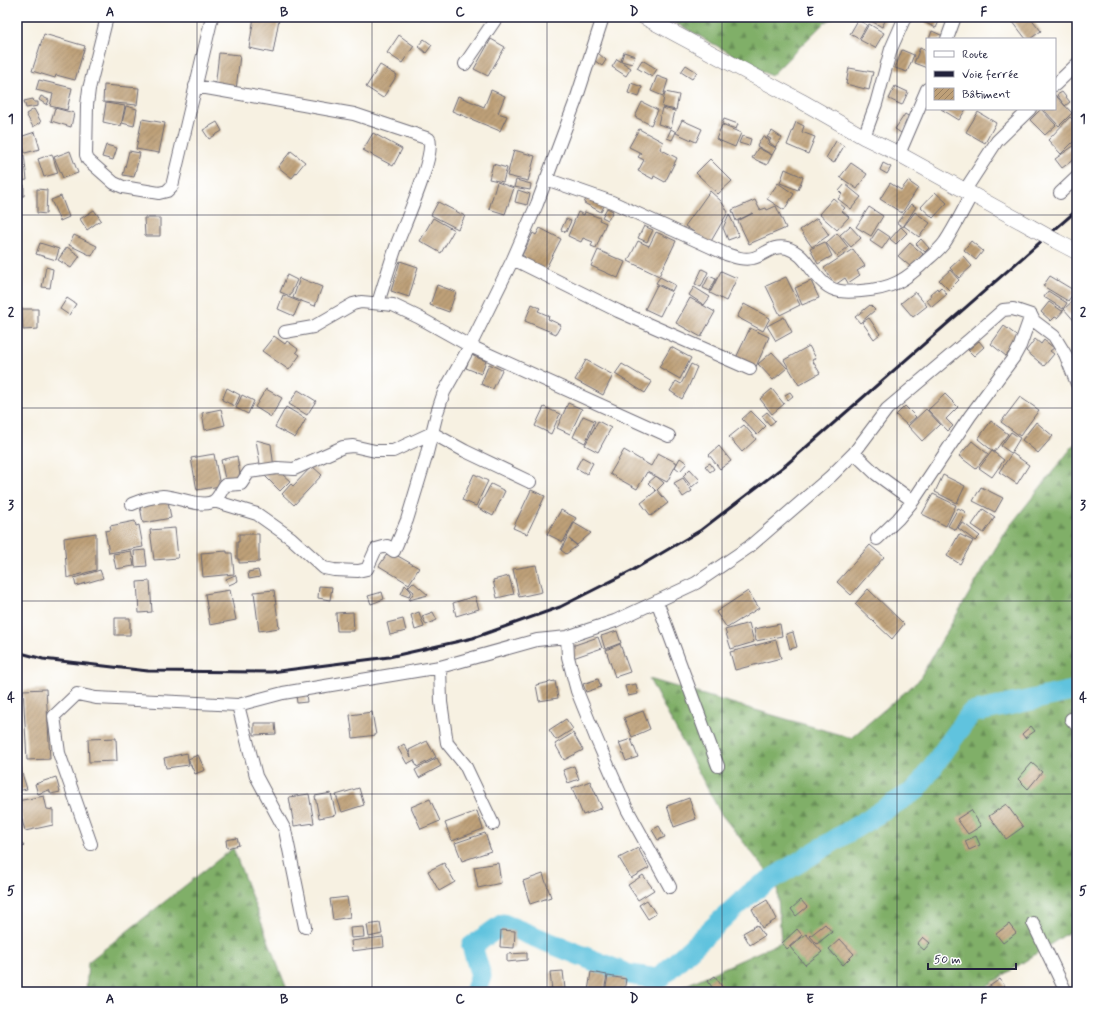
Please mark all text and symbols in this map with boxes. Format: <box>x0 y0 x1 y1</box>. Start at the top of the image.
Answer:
text: A <box>106 4 114 21</box>
text: B <box>280 4 289 21</box>
text: C <box>455 4 465 21</box>
text: D <box>630 4 639 21</box>
text: E <box>806 4 814 21</box>
text: F <box>981 4 988 21</box>
legend <box>926 38 1056 110</box>
text: Route <box>962 47 988 63</box>
text: Voie ferrée <box>962 67 1019 83</box>
text: Bâtiment <box>962 87 1011 103</box>
text: 1 <box>8 111 14 128</box>
text: 1 <box>1080 111 1086 128</box>
text: 2 <box>8 304 15 321</box>
text: 2 <box>1080 304 1087 321</box>
text: 3 <box>8 497 14 514</box>
text: 3 <box>1080 497 1086 514</box>
text: 4 <box>7 690 15 707</box>
text: 4 <box>1079 690 1087 707</box>
text: 5 <box>7 883 15 900</box>
text: 5 <box>1079 883 1087 900</box>
scale bar <box>928 945 1016 971</box>
text: 50 m <box>934 952 961 968</box>
text: A <box>106 991 114 1008</box>
text: B <box>280 991 289 1008</box>
text: C <box>455 991 465 1008</box>
text: D <box>630 991 639 1008</box>
text: E <box>806 991 814 1008</box>
text: F <box>981 991 988 1008</box>

